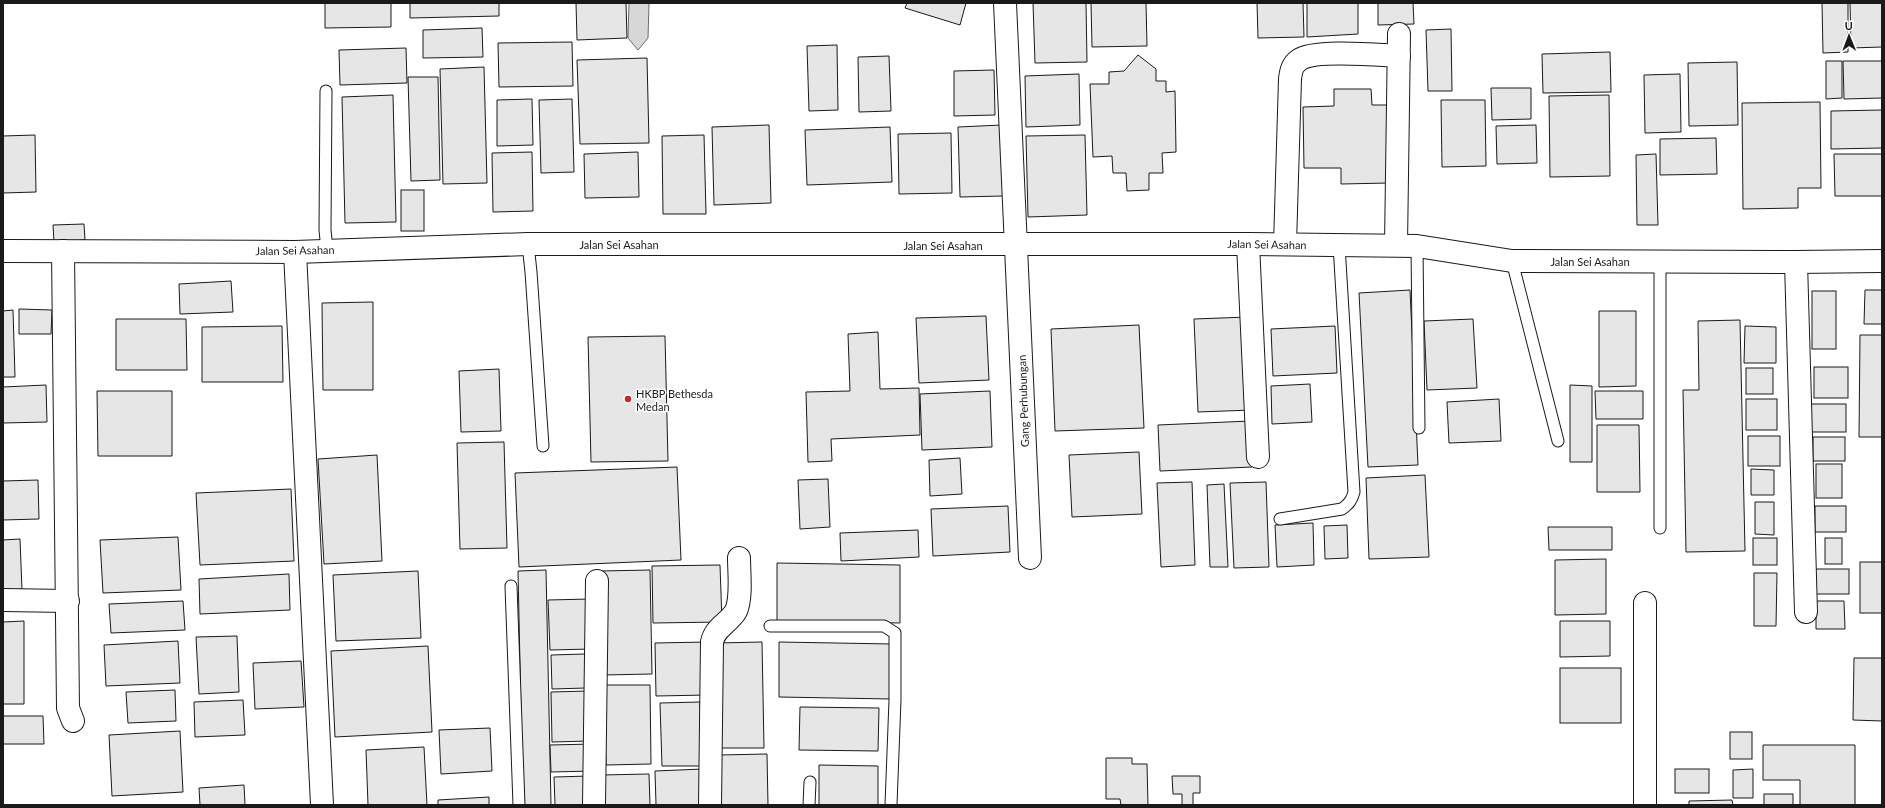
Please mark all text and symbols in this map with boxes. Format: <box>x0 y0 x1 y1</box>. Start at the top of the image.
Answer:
north arrow <box>1829 16 1869 56</box>
text: U <box>1845 19 1853 32</box>
street label: Jalan Sei Asahan <box>1227 237 1307 251</box>
street label: Jalan Sei Asahan <box>579 238 659 251</box>
street label: Jalan Sei Asahan <box>903 239 983 252</box>
street label: Jalan Sei Asahan <box>255 243 335 257</box>
street label: Jalan Sei Asahan <box>1550 255 1630 268</box>
street label: Gang Perhubungan <box>1015 355 1031 447</box>
place label: HKBP Bethesda Medan <box>636 387 713 413</box>
marker: HKBP Bethesda Medan <box>623 394 633 404</box>

